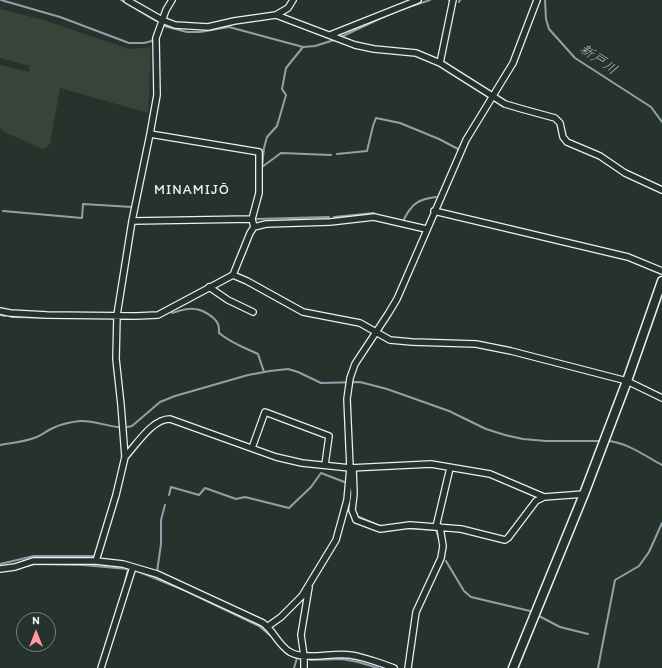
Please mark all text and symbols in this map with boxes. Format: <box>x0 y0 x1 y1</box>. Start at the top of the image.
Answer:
water label: 新戸川 <box>576 41 620 79</box>
district label: MINAMIJŌ <box>154 182 230 198</box>
north arrow <box>16 612 56 652</box>
text: N <box>32 614 40 627</box>

